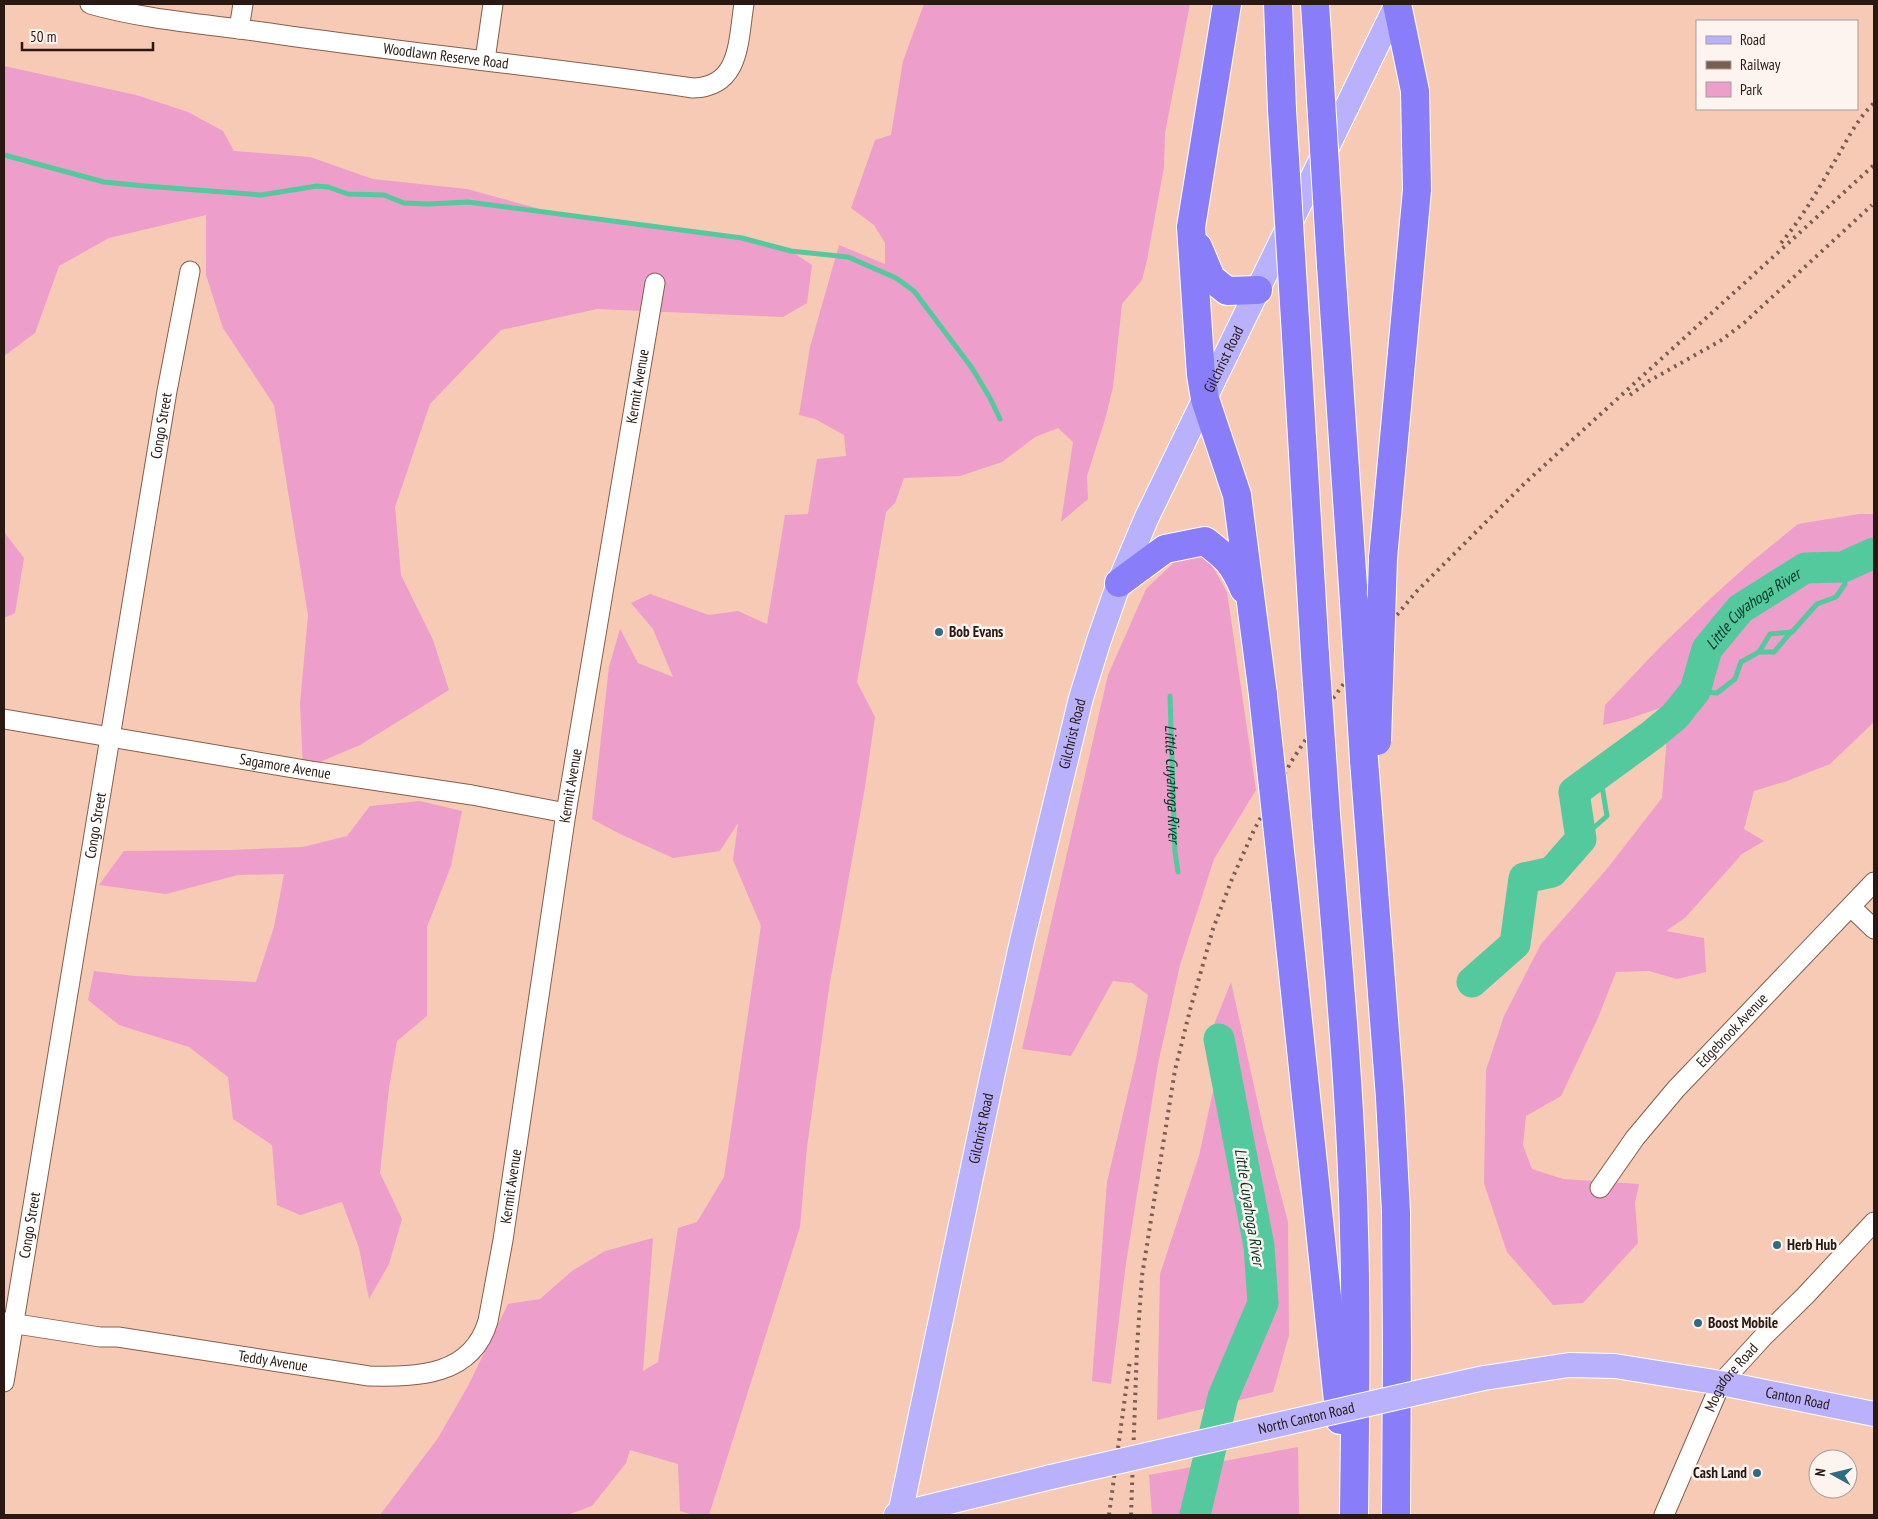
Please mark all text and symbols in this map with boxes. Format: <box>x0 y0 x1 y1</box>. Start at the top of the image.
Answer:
scale bar <box>22 20 154 52</box>
legend <box>1696 20 1858 110</box>
text: 50 m <box>30 27 56 46</box>
text: Road <box>1740 30 1766 49</box>
street label: Woodlawn Reserve Road <box>382 38 510 73</box>
text: Railway <box>1740 55 1781 74</box>
text: Park <box>1740 80 1762 99</box>
street label: Gilchrist Road <box>1199 323 1248 396</box>
street label: Kermit Avenue <box>622 348 653 425</box>
street label: Congo Street <box>146 391 176 460</box>
water label: Little Cuyahoga River <box>1701 562 1806 653</box>
place label: Bob Evans <box>949 622 1003 641</box>
marker: Bob Evans <box>933 626 945 638</box>
street label: Gilchrist Road <box>1054 697 1089 771</box>
water label: Little Cuyahoga River <box>1161 725 1185 846</box>
street label: Kermit Avenue <box>555 747 586 824</box>
street label: Sagamore Avenue <box>238 749 332 783</box>
street label: Congo Street <box>80 791 110 860</box>
street label: Edgebrook Avenue <box>1692 989 1772 1071</box>
street label: Gilchrist Road <box>964 1091 997 1165</box>
water label: Little Cuyahoga River <box>1231 1147 1270 1269</box>
street label: Kermit Avenue <box>496 1148 525 1225</box>
street label: Congo Street <box>15 1191 44 1260</box>
place label: Herb Hub <box>1787 1235 1837 1254</box>
marker: Herb Hub <box>1771 1239 1783 1251</box>
place label: Boost Mobile <box>1708 1313 1778 1332</box>
marker: Boost Mobile <box>1692 1317 1704 1329</box>
street label: Mogadore Road <box>1700 1339 1762 1414</box>
street label: Teddy Avenue <box>237 1346 309 1375</box>
street label: Canton Road <box>1764 1382 1832 1414</box>
street label: North Canton Road <box>1256 1398 1356 1438</box>
north arrow <box>1808 1449 1858 1499</box>
place label: Cash Land <box>1693 1463 1747 1482</box>
marker: Cash Land <box>1751 1467 1763 1479</box>
text: N <box>1811 1467 1830 1477</box>

